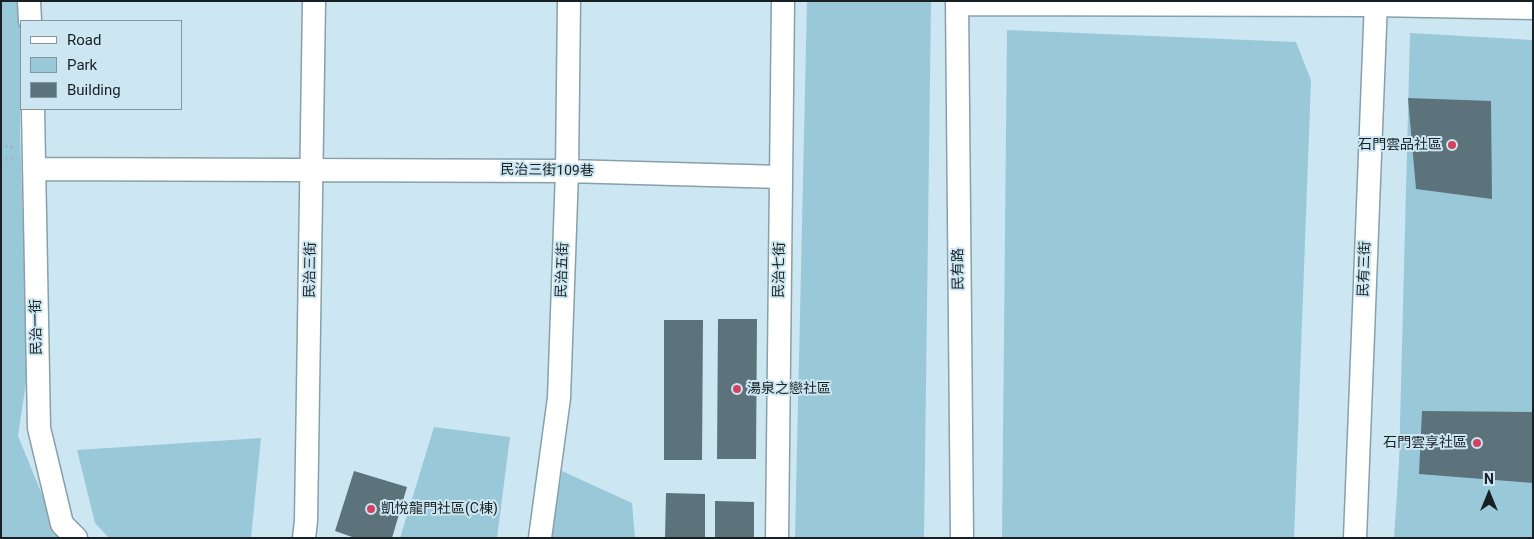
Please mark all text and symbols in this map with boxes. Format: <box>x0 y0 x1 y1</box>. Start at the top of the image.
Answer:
legend <box>20 20 182 110</box>
text: Road <box>67 31 101 49</box>
text: Park <box>67 56 97 74</box>
text: Building <box>67 81 121 99</box>
place label: 石門雲品社區 <box>1358 137 1442 153</box>
marker: 石門雲品社區 <box>1446 139 1458 151</box>
street label: 民治三街109巷 <box>500 162 594 180</box>
street label: 民有三街 <box>1356 241 1374 297</box>
street label: 民治三街 <box>302 242 320 298</box>
street label: 民治五街 <box>554 242 572 298</box>
street label: 民治七街 <box>771 242 789 298</box>
street label: 民有路 <box>950 248 968 290</box>
street label: 民治一街 <box>28 299 46 355</box>
place label: 湯泉之戀社區 <box>747 381 831 397</box>
marker: 湯泉之戀社區 <box>731 383 743 395</box>
place label: 石門雲享社區 <box>1383 435 1467 451</box>
marker: 石門雲享社區 <box>1471 437 1483 449</box>
north arrow <box>1464 469 1514 519</box>
text: N <box>1484 471 1494 487</box>
place label: 凱悅龍門社區(C棟) <box>381 501 498 517</box>
marker: 凱悅龍門社區(C棟) <box>365 503 377 515</box>

